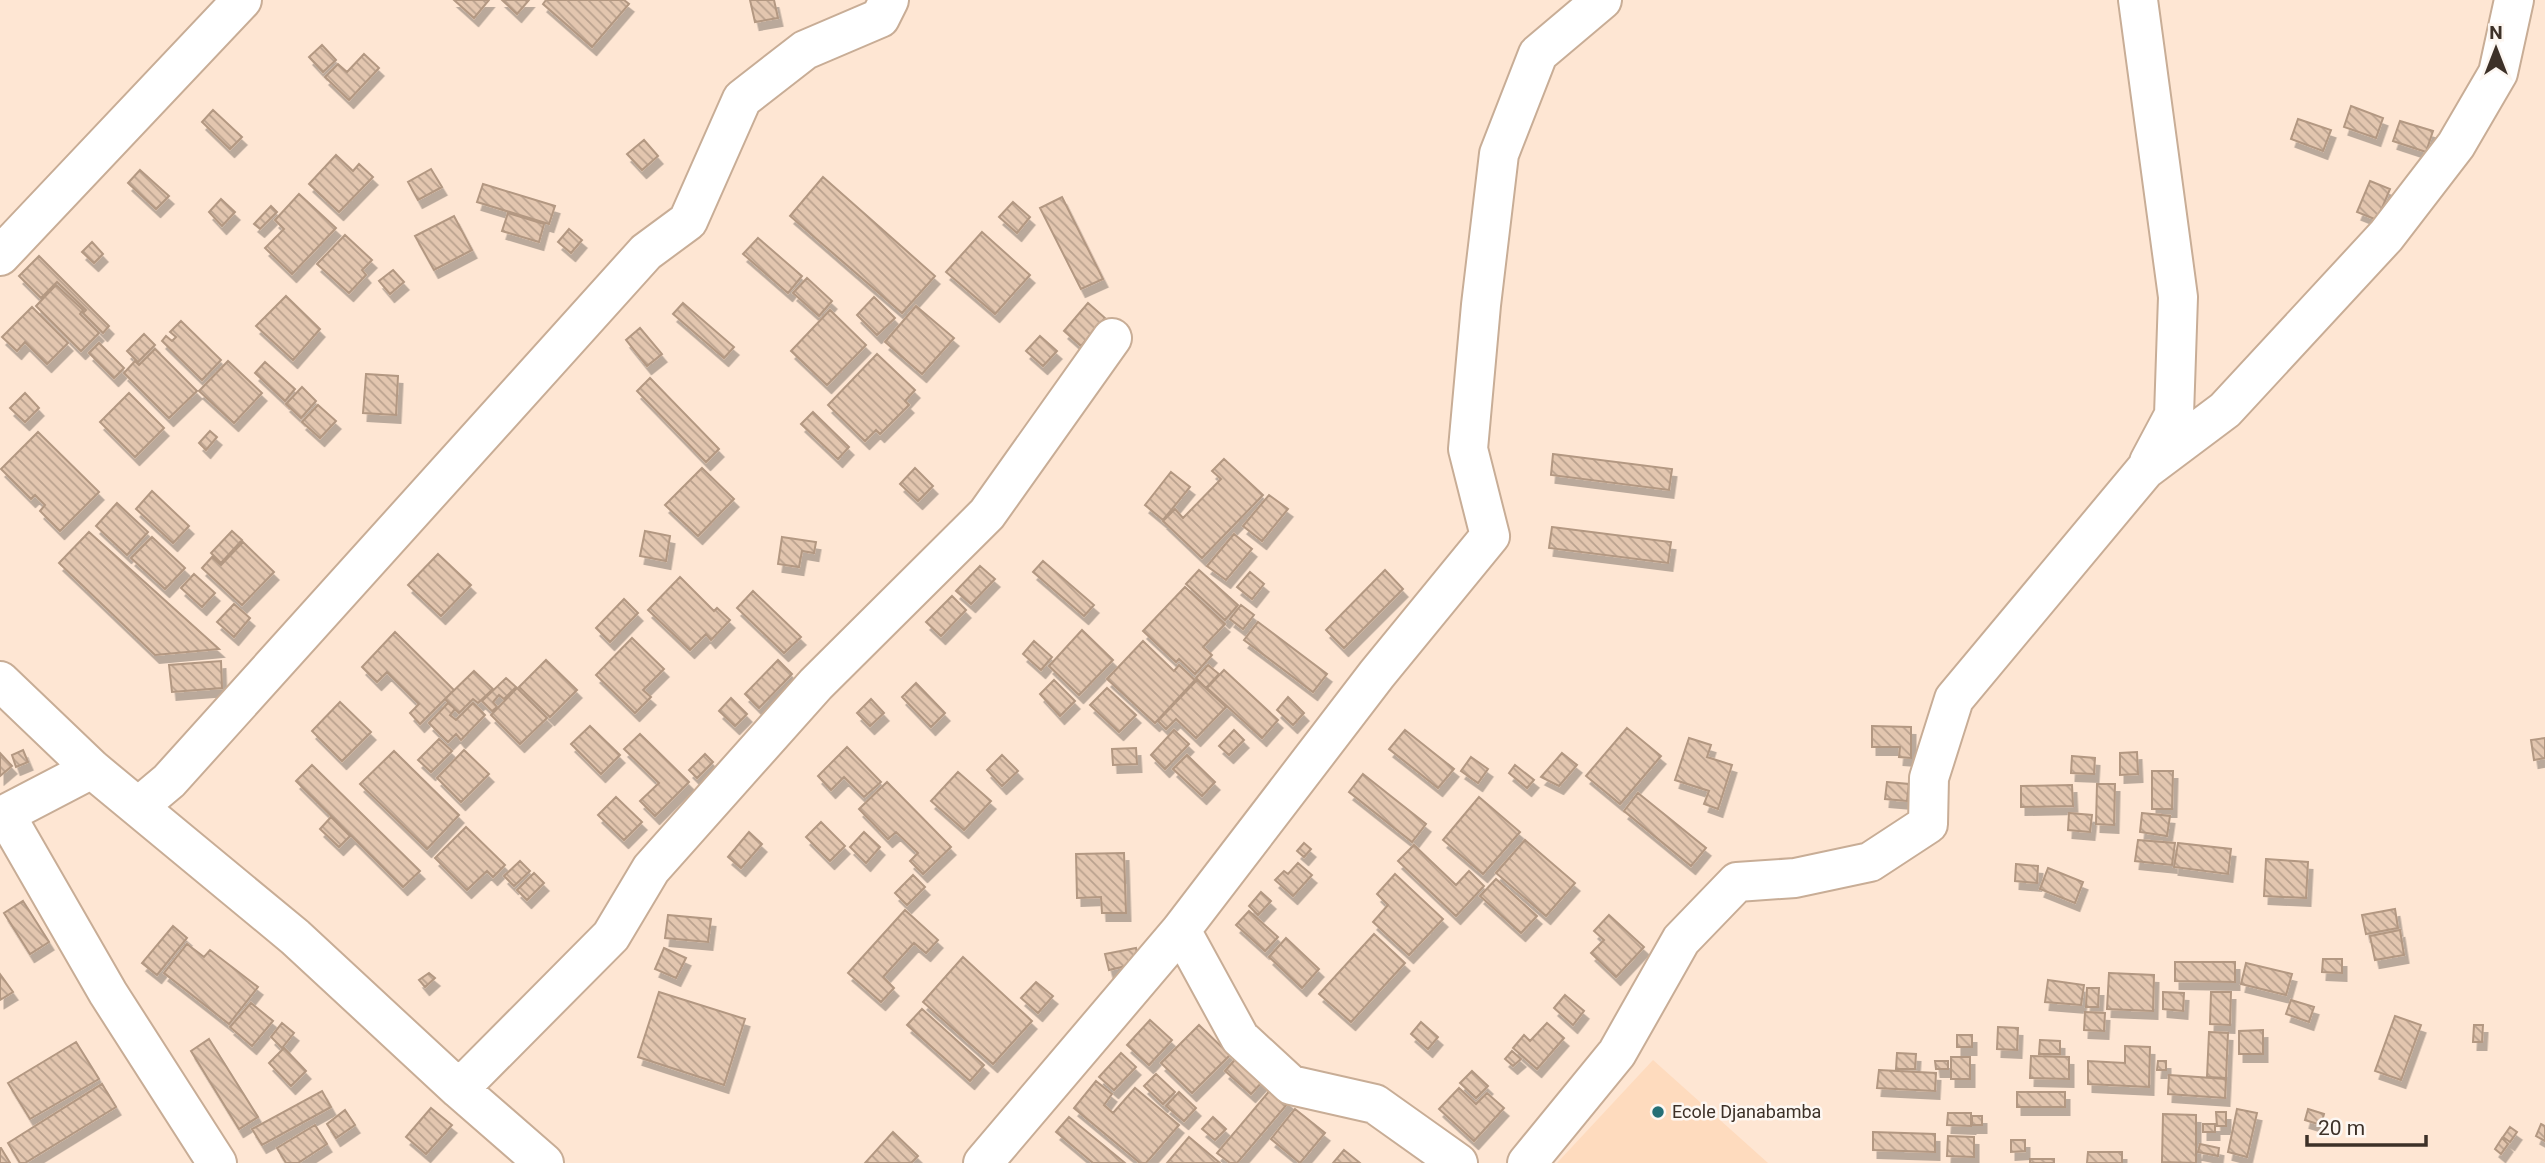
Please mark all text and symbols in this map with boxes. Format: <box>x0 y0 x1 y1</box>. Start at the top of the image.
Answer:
north arrow <box>2461 14 2531 84</box>
text: N <box>2489 21 2503 44</box>
place label: Ecole Djanabamba <box>1672 1101 1821 1122</box>
marker: Ecole Djanabamba <box>1650 1104 1666 1120</box>
scale bar <box>2307 1104 2426 1148</box>
text: 20 m <box>2318 1116 2365 1140</box>

